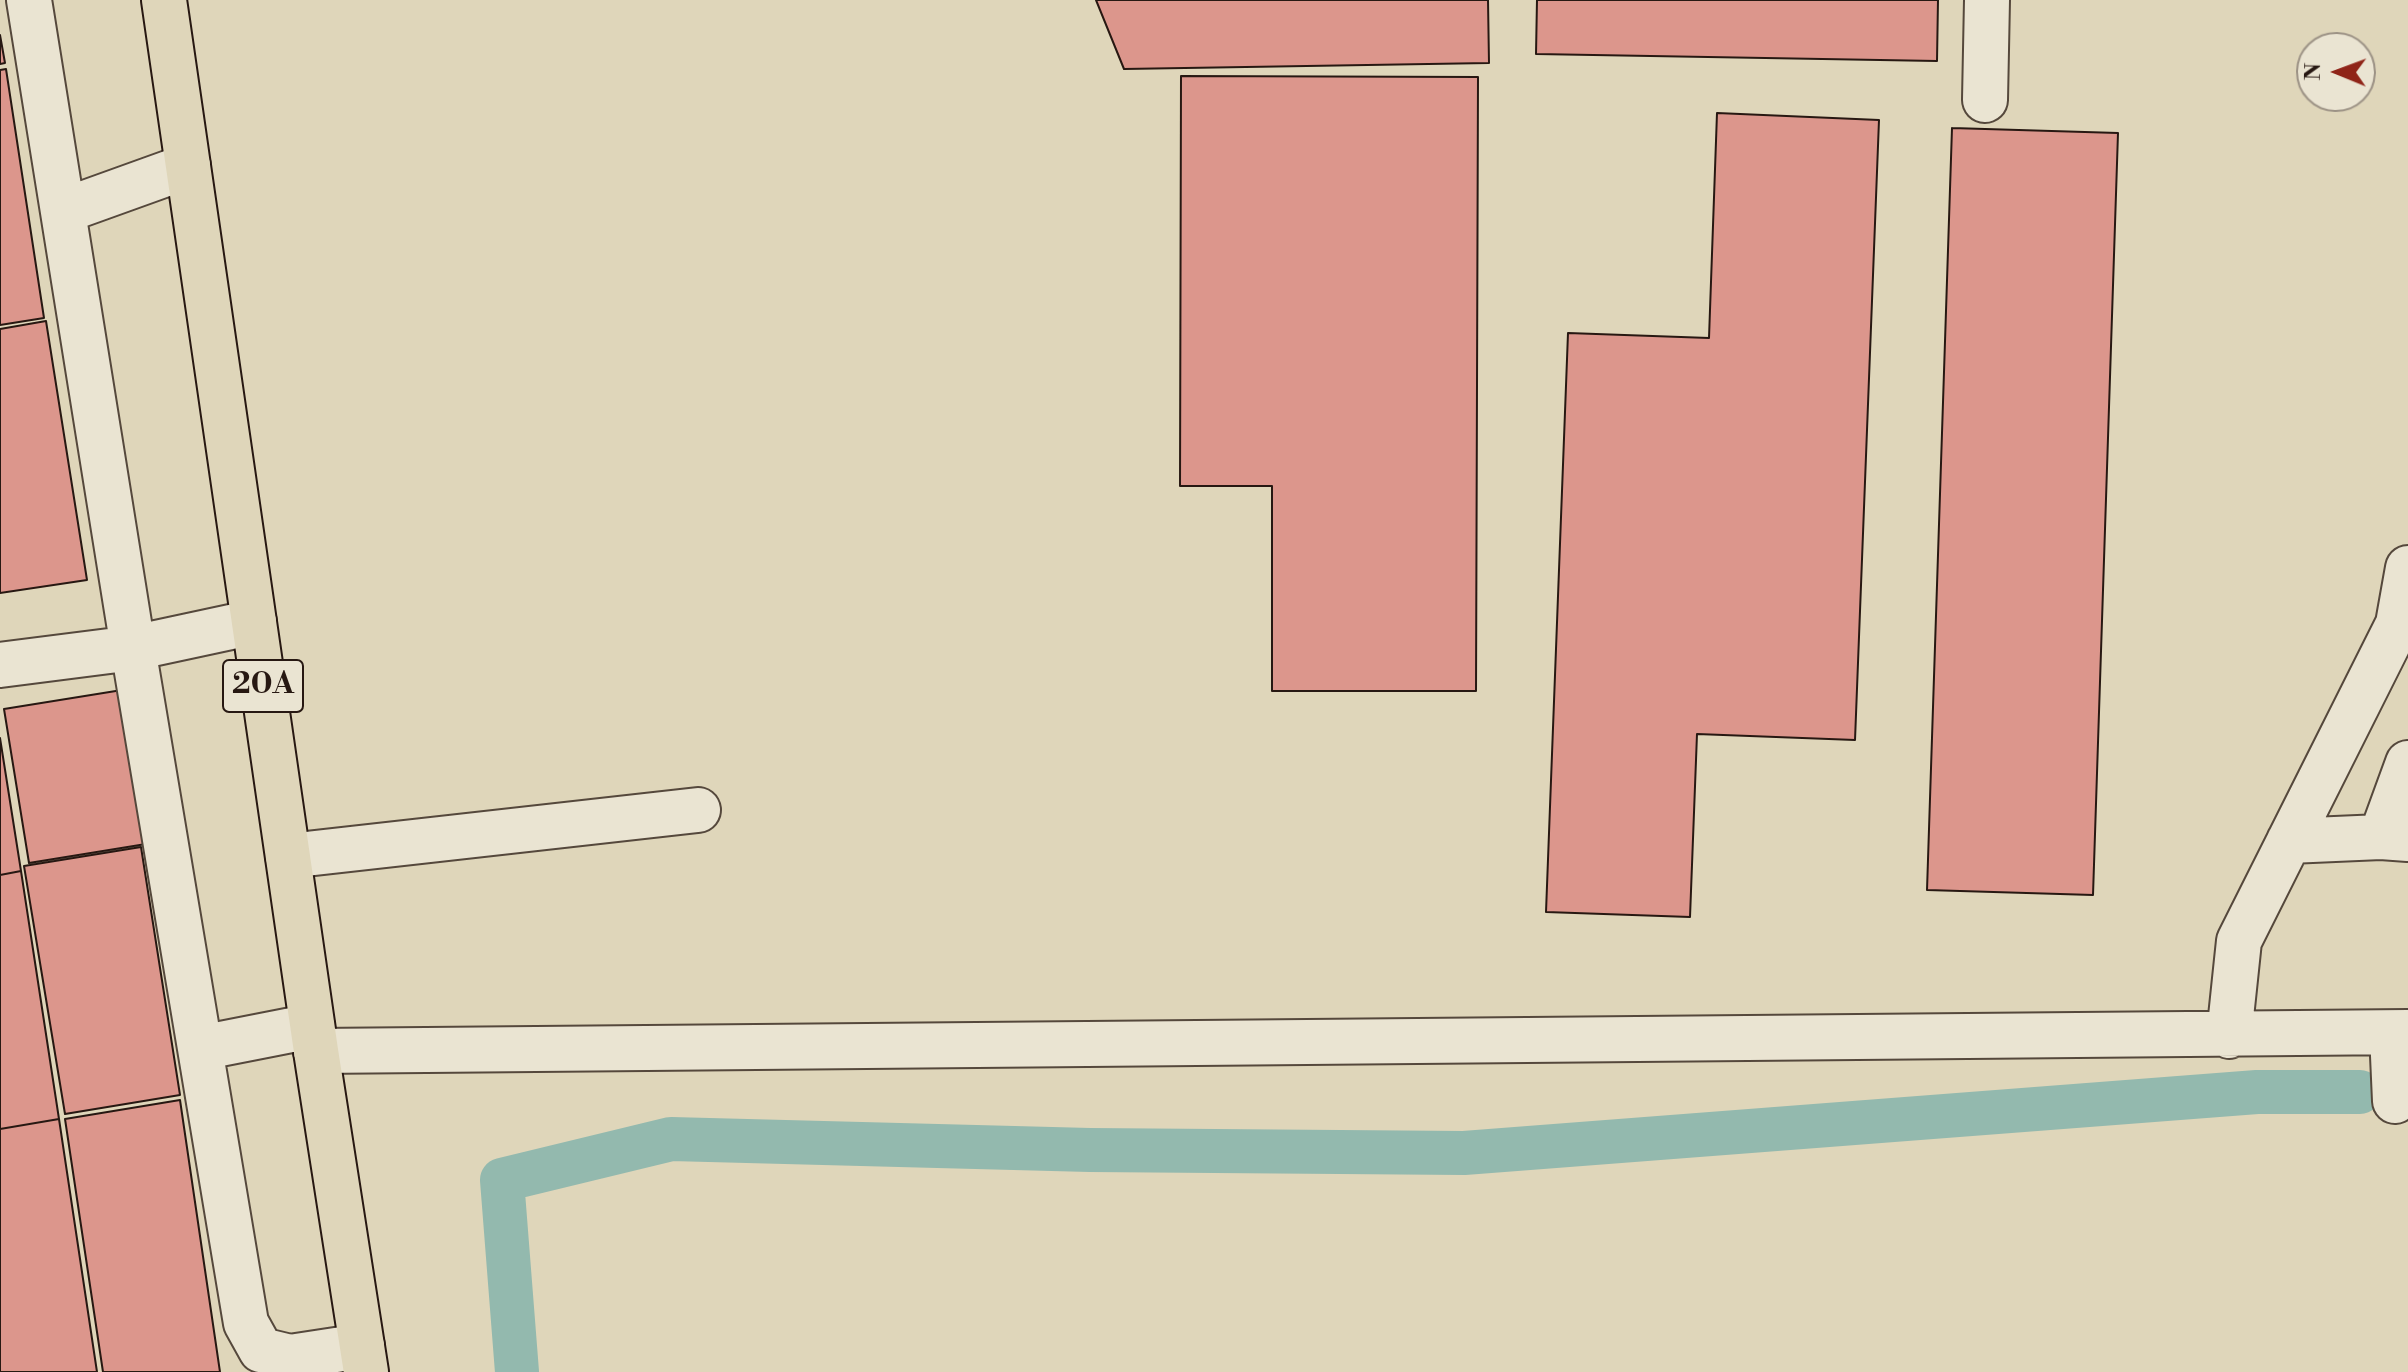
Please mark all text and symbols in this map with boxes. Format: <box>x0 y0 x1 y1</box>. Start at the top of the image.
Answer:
north arrow <box>2296 32 2376 112</box>
text: N <box>2300 63 2327 81</box>
road number: 20A <box>223 660 303 712</box>

